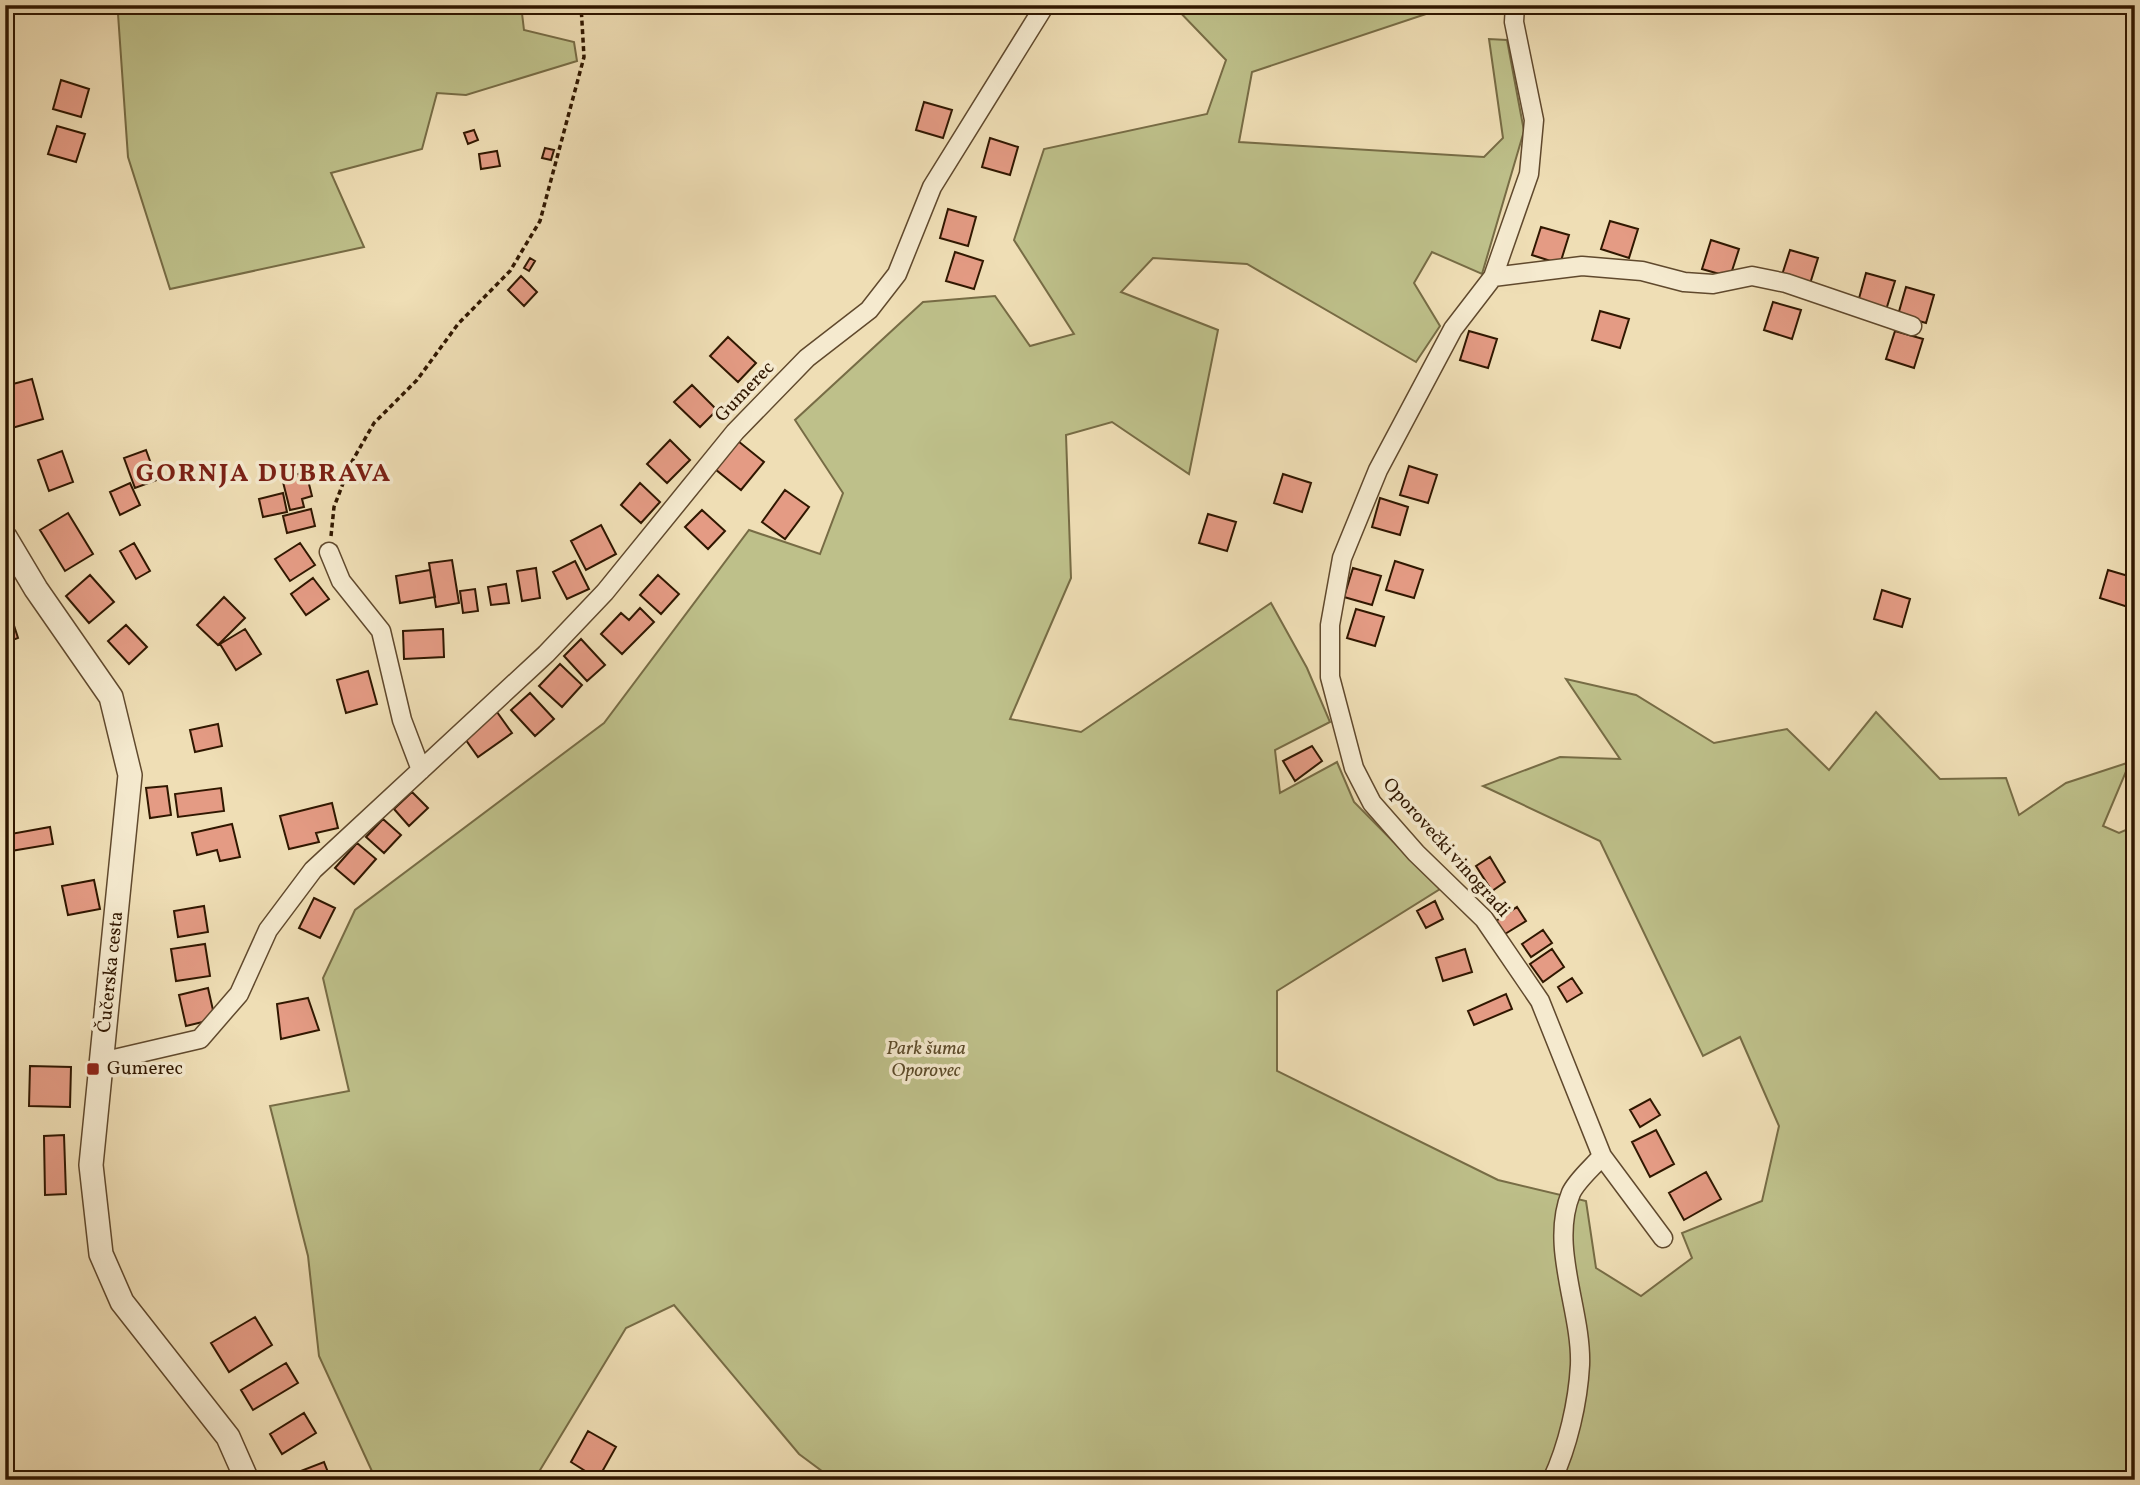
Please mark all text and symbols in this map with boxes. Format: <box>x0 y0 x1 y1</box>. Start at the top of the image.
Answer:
street label: Gumerec <box>709 356 781 428</box>
district label: GORNJA DUBRAVA <box>136 456 392 492</box>
street label: Oporovečki vinogradi <box>1376 773 1516 924</box>
street label: Čučerska cesta <box>92 910 130 1034</box>
park label: Park šuma Oporovec <box>886 1036 966 1084</box>
place label: Gumerec <box>107 1056 183 1082</box>
marker: Gumerec <box>85 1061 101 1077</box>

